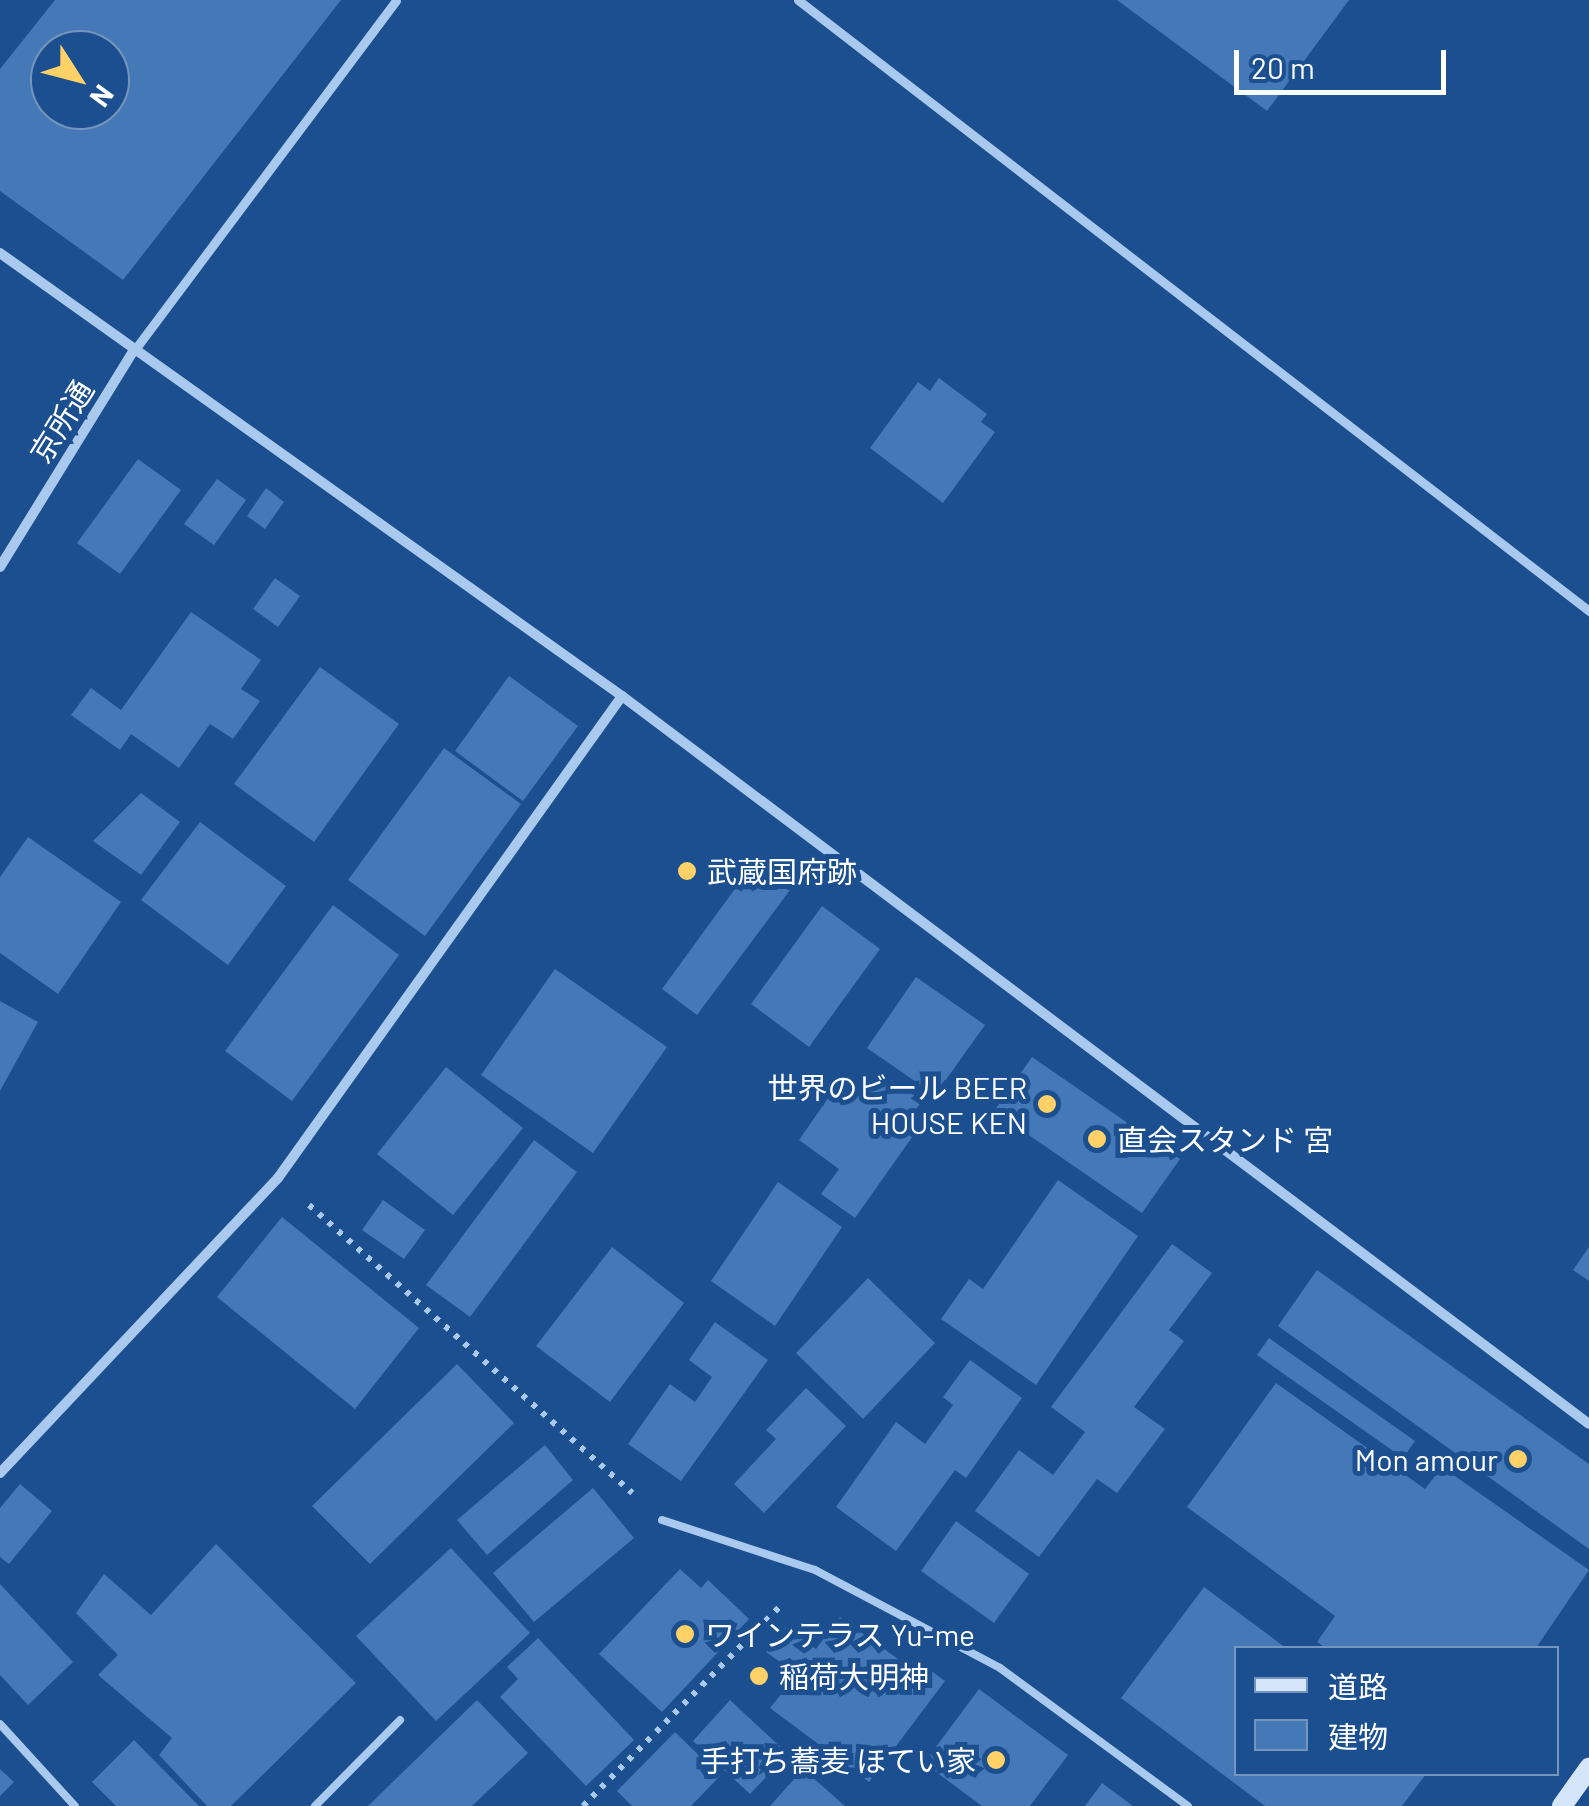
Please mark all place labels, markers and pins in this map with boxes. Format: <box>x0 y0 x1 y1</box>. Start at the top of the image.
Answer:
place label: 武蔵国府跡 <box>707 853 857 889</box>
marker: 武蔵国府跡 <box>676 860 698 882</box>
place label: 世界のビール BEER HOUSE KEN <box>768 1069 1027 1140</box>
marker: 世界のビール BEER HOUSE KEN <box>1036 1093 1058 1115</box>
place label: 直会スタンド 宮 <box>1117 1121 1333 1157</box>
marker: 直会スタンド 宮 <box>1086 1128 1108 1150</box>
place label: Mon amour <box>1355 1441 1498 1477</box>
marker: Mon amour <box>1507 1448 1529 1470</box>
place label: ワインテラス Yu-me <box>705 1616 976 1652</box>
marker: ワインテラス Yu-me <box>674 1623 696 1645</box>
place label: 稲荷大明神 <box>779 1658 929 1694</box>
marker: 稲荷大明神 <box>748 1665 770 1687</box>
place label: 手打ち蕎麦 ほてい家 <box>700 1742 976 1778</box>
marker: 手打ち蕎麦 ほてい家 <box>985 1749 1007 1771</box>

